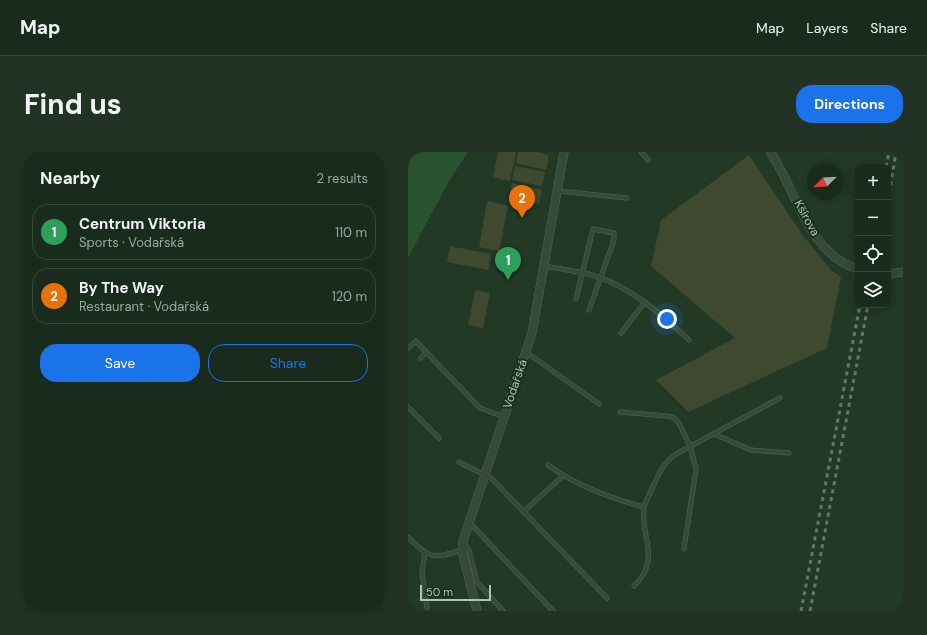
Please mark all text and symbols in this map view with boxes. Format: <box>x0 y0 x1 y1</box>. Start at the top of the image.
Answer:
text: Map <box>20 15 60 40</box>
text: Map <box>756 19 784 37</box>
text: Layers <box>806 19 848 37</box>
text: Share <box>870 19 907 37</box>
button: Directions <box>796 85 903 123</box>
text: Find us <box>24 86 122 123</box>
north arrow <box>807 164 843 200</box>
map controls <box>855 164 891 308</box>
button: + <box>855 164 891 200</box>
text: Nearby <box>40 167 100 189</box>
text: 2 results <box>317 170 368 187</box>
pin: 2 <box>509 185 535 218</box>
street label: Kšírova <box>791 197 823 239</box>
button: − <box>855 200 891 236</box>
text: Centrum Viktoria <box>79 214 206 234</box>
text: 1 <box>52 224 56 241</box>
text: 110 m <box>335 224 367 241</box>
text: Sports · Vodařská <box>79 234 184 251</box>
button: locate <box>855 236 891 272</box>
pin: 1 <box>495 247 521 280</box>
button: layers <box>855 272 891 308</box>
text: By The Way <box>79 278 164 298</box>
text: 2 <box>50 288 58 305</box>
text: 120 m <box>332 288 367 305</box>
text: Restaurant · Vodařská <box>79 298 209 315</box>
your location <box>657 309 677 329</box>
button: Save <box>40 344 200 382</box>
button: Share <box>208 344 368 382</box>
street label: Vodařská <box>499 357 531 411</box>
scale bar <box>420 583 491 602</box>
text: 50 m <box>426 585 453 599</box>

